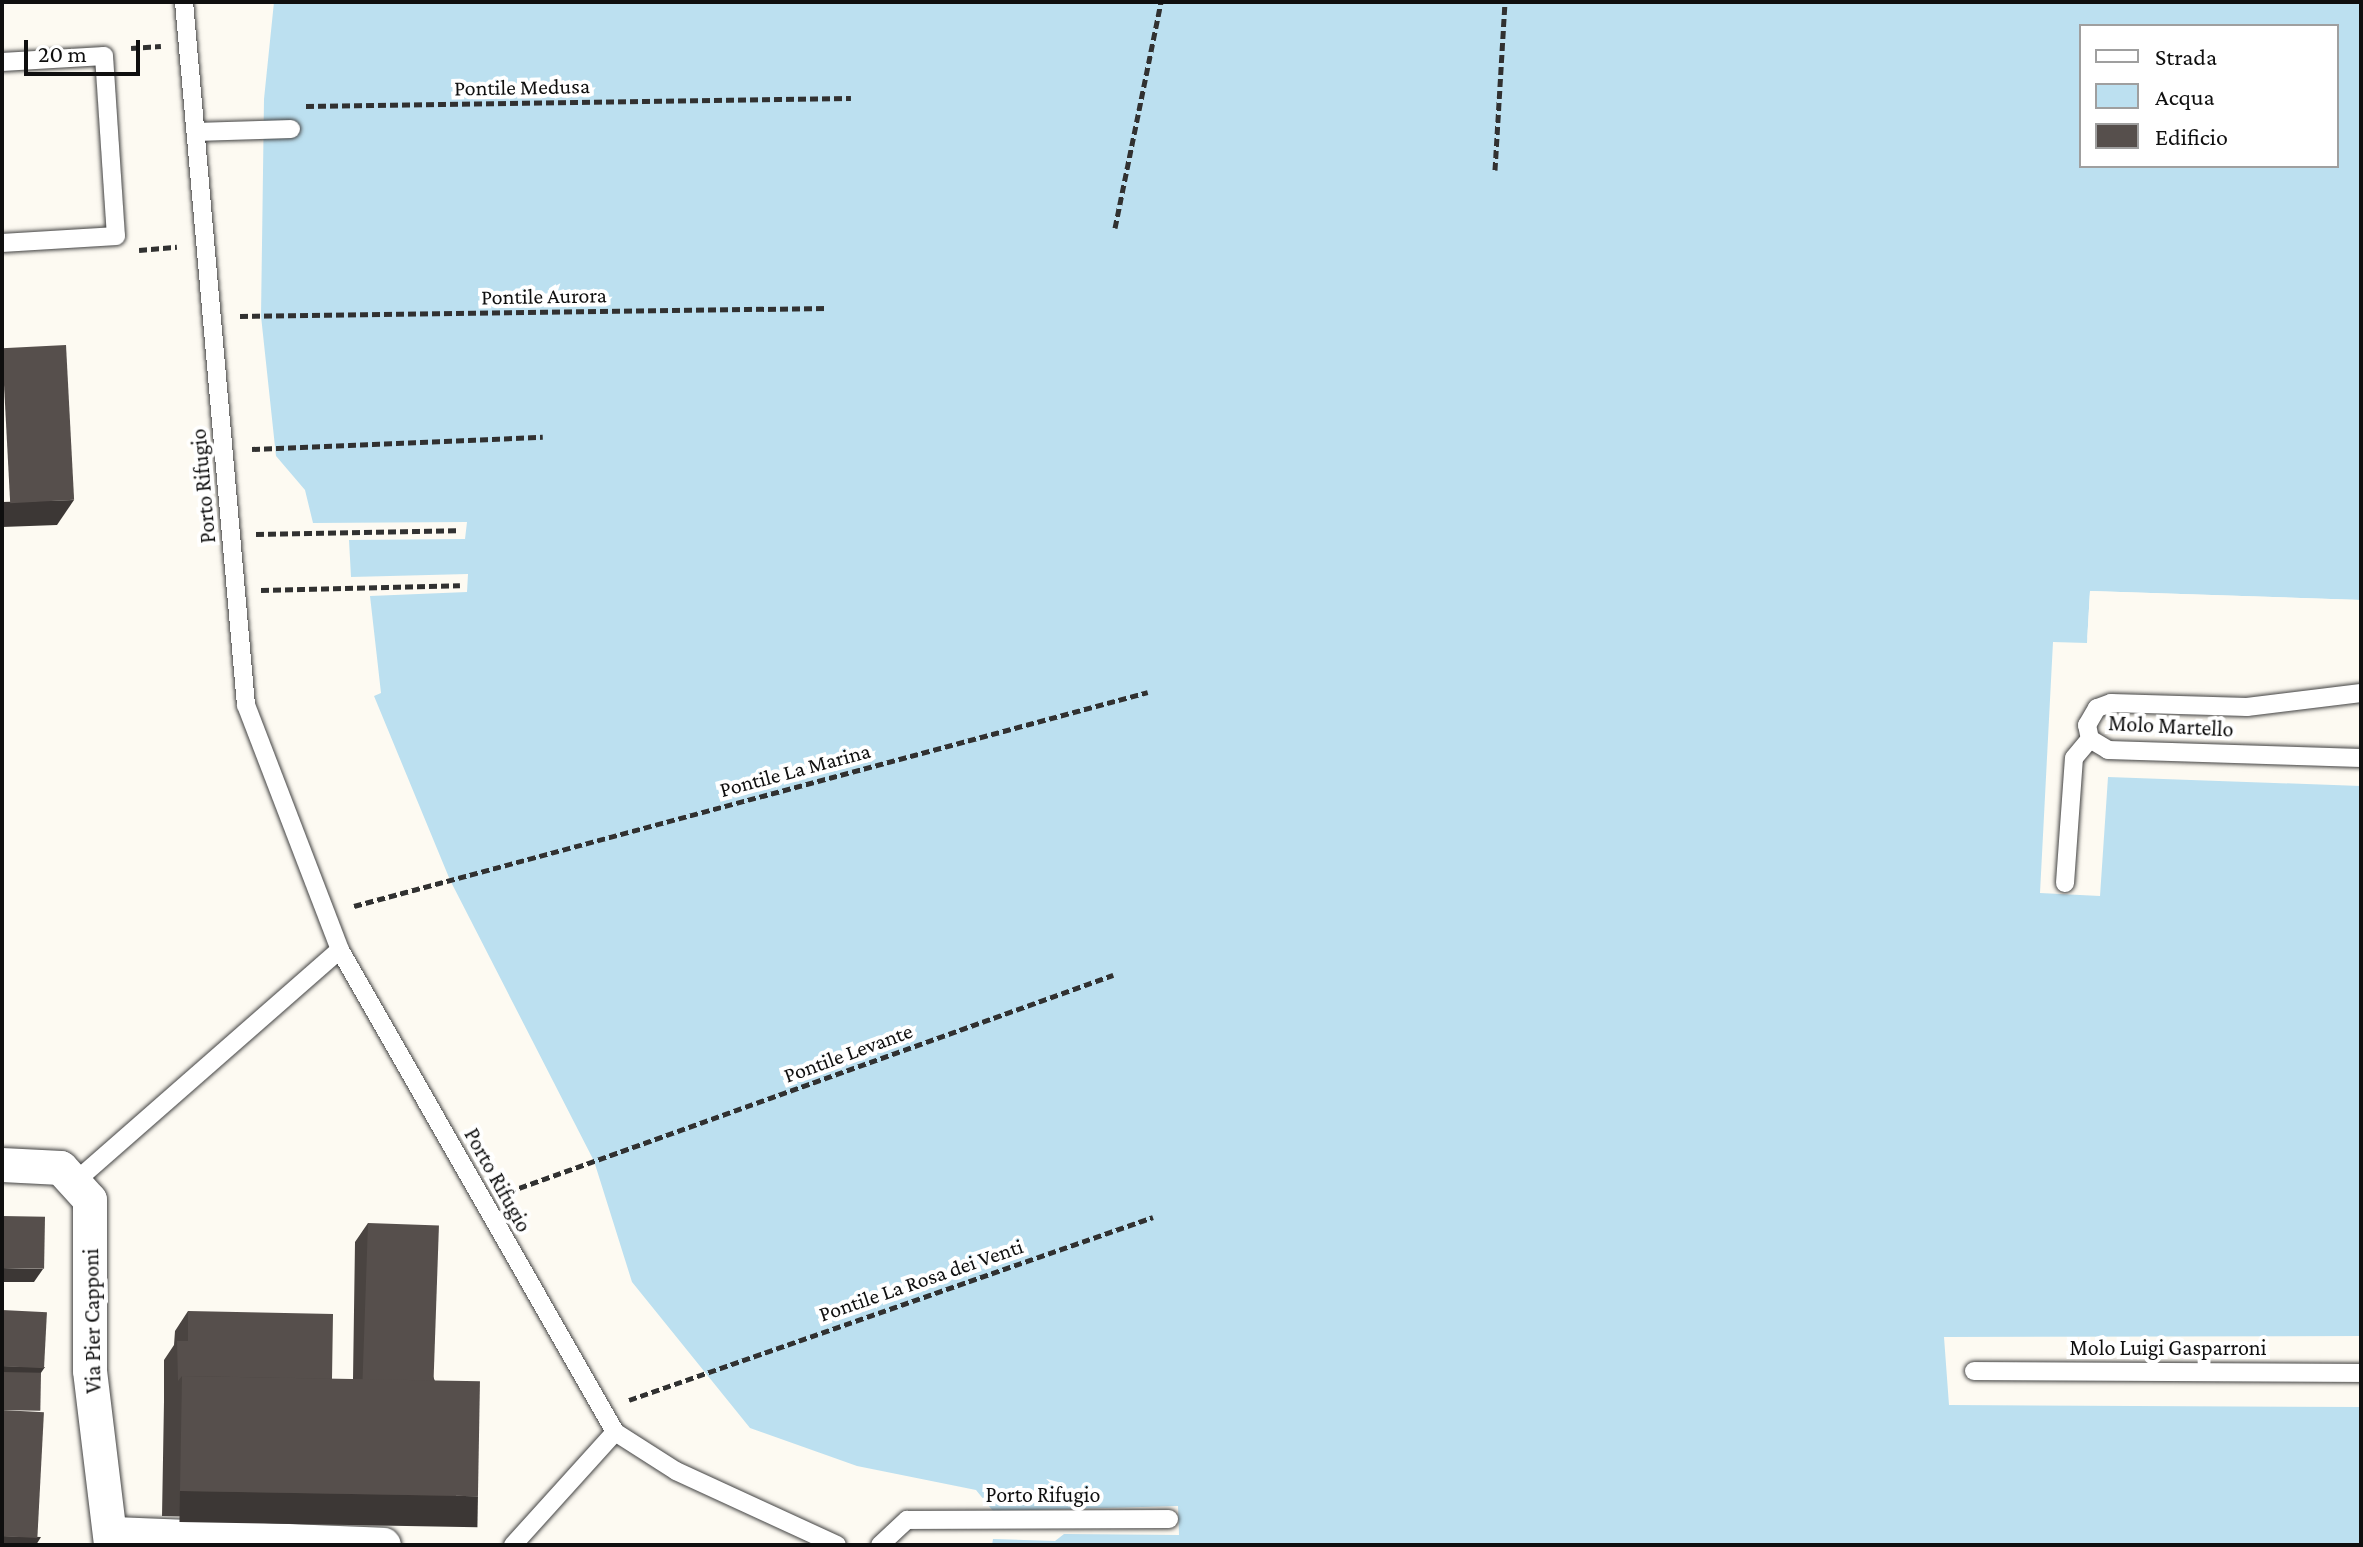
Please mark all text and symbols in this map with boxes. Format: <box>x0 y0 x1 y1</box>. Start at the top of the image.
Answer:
scale bar <box>28 24 144 74</box>
legend <box>2079 24 2339 168</box>
text: 20 m <box>38 40 87 67</box>
text: Strada <box>2155 43 2217 70</box>
street label: Pontile Medusa <box>454 73 590 101</box>
text: Acqua <box>2155 83 2215 110</box>
text: Edificio <box>2155 123 2228 150</box>
street label: Pontile Aurora <box>481 282 607 310</box>
street label: Porto Rifugio <box>185 428 221 544</box>
street label: Molo Martello <box>2108 710 2234 742</box>
street label: Pontile La Marina <box>717 737 873 803</box>
street label: Pontile Levante <box>780 1017 916 1089</box>
street label: Porto Rifugio <box>459 1123 537 1237</box>
street label: Pontile La Rosa dei Venti <box>815 1233 1027 1327</box>
street label: Via Pier Capponi <box>78 1248 106 1394</box>
street label: Molo Luigi Gasparroni <box>2070 1335 2266 1361</box>
street label: Porto Rifugio <box>986 1482 1100 1508</box>

